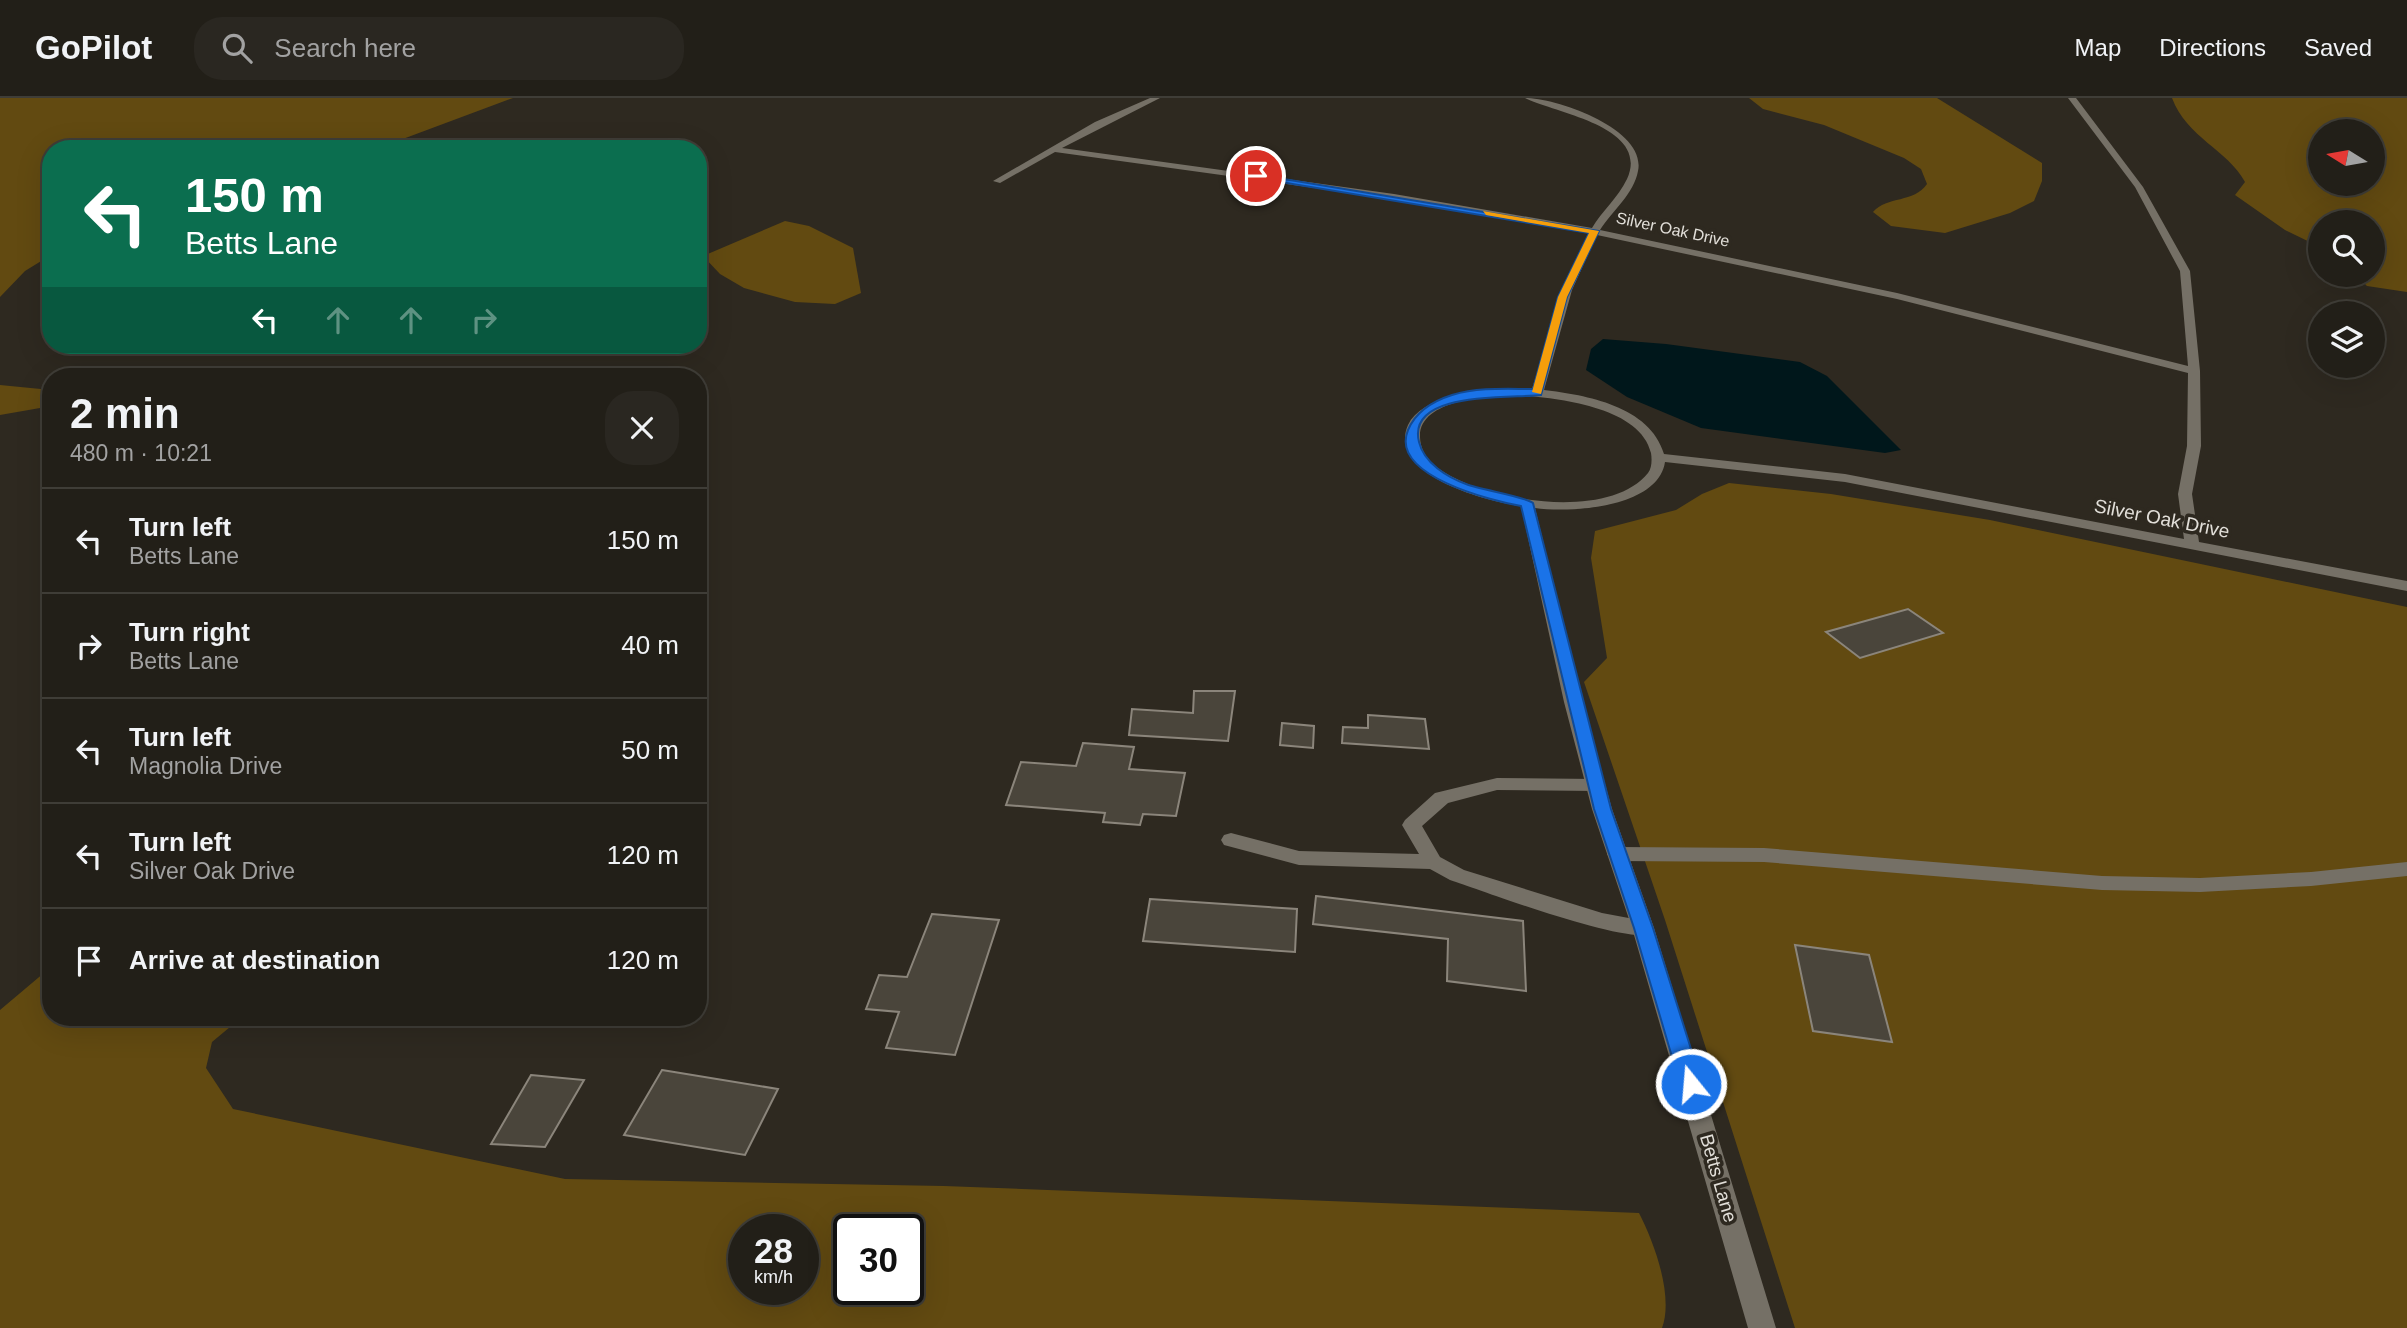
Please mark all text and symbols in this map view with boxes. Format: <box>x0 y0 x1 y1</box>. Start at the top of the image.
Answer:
search box <box>194 17 684 80</box>
text: GoPilot <box>35 29 152 66</box>
icon: search <box>218 29 256 67</box>
text: Search here <box>274 33 416 63</box>
text: Map <box>2075 34 2121 61</box>
text: Directions <box>2159 34 2266 61</box>
text: Saved <box>2304 34 2372 61</box>
north arrow <box>2308 119 2385 196</box>
map controls <box>2308 119 2385 378</box>
pin <box>1226 146 1286 206</box>
icon: arrive <box>1237 157 1275 195</box>
icon: left <box>70 168 161 259</box>
text: 150 m <box>185 168 324 222</box>
street label: Silver Oak Drive <box>1615 209 1731 250</box>
button: search <box>2308 210 2385 287</box>
text: Betts Lane <box>185 225 338 261</box>
icon: left <box>246 301 284 339</box>
icon: ahead <box>319 301 357 339</box>
icon: ahead <box>392 301 430 339</box>
icon: right <box>465 301 503 339</box>
button: layers <box>2308 301 2385 378</box>
text: 2 min <box>70 390 180 437</box>
button: close <box>605 391 679 465</box>
text: 480 m · 10:21 <box>70 440 212 466</box>
street label: Silver Oak Drive <box>2093 495 2231 542</box>
text: Turn left <box>129 512 231 542</box>
icon: left <box>70 522 108 560</box>
text: 150 m <box>607 525 679 555</box>
text: Betts Lane <box>129 543 239 569</box>
text: Turn right <box>129 617 250 647</box>
icon: right <box>70 627 108 665</box>
text: 40 m <box>621 630 679 660</box>
text: Betts Lane <box>129 648 239 674</box>
text: Turn left <box>129 722 231 752</box>
icon: left <box>70 732 108 770</box>
text: 50 m <box>621 735 679 765</box>
text: Magnolia Drive <box>129 753 282 779</box>
text: Turn left <box>129 827 231 857</box>
icon: left <box>70 837 108 875</box>
text: 120 m <box>607 840 679 870</box>
text: Silver Oak Drive <box>129 858 295 884</box>
icon: arrive <box>70 942 108 980</box>
text: Arrive at destination <box>129 945 380 975</box>
text: 120 m <box>607 945 679 975</box>
position arrow <box>1654 1047 1728 1121</box>
street label: Betts Lane <box>1696 1132 1741 1225</box>
speed limit sign: 30 <box>833 1214 924 1305</box>
text: 28 <box>754 1231 793 1270</box>
text: km/h <box>754 1267 793 1287</box>

